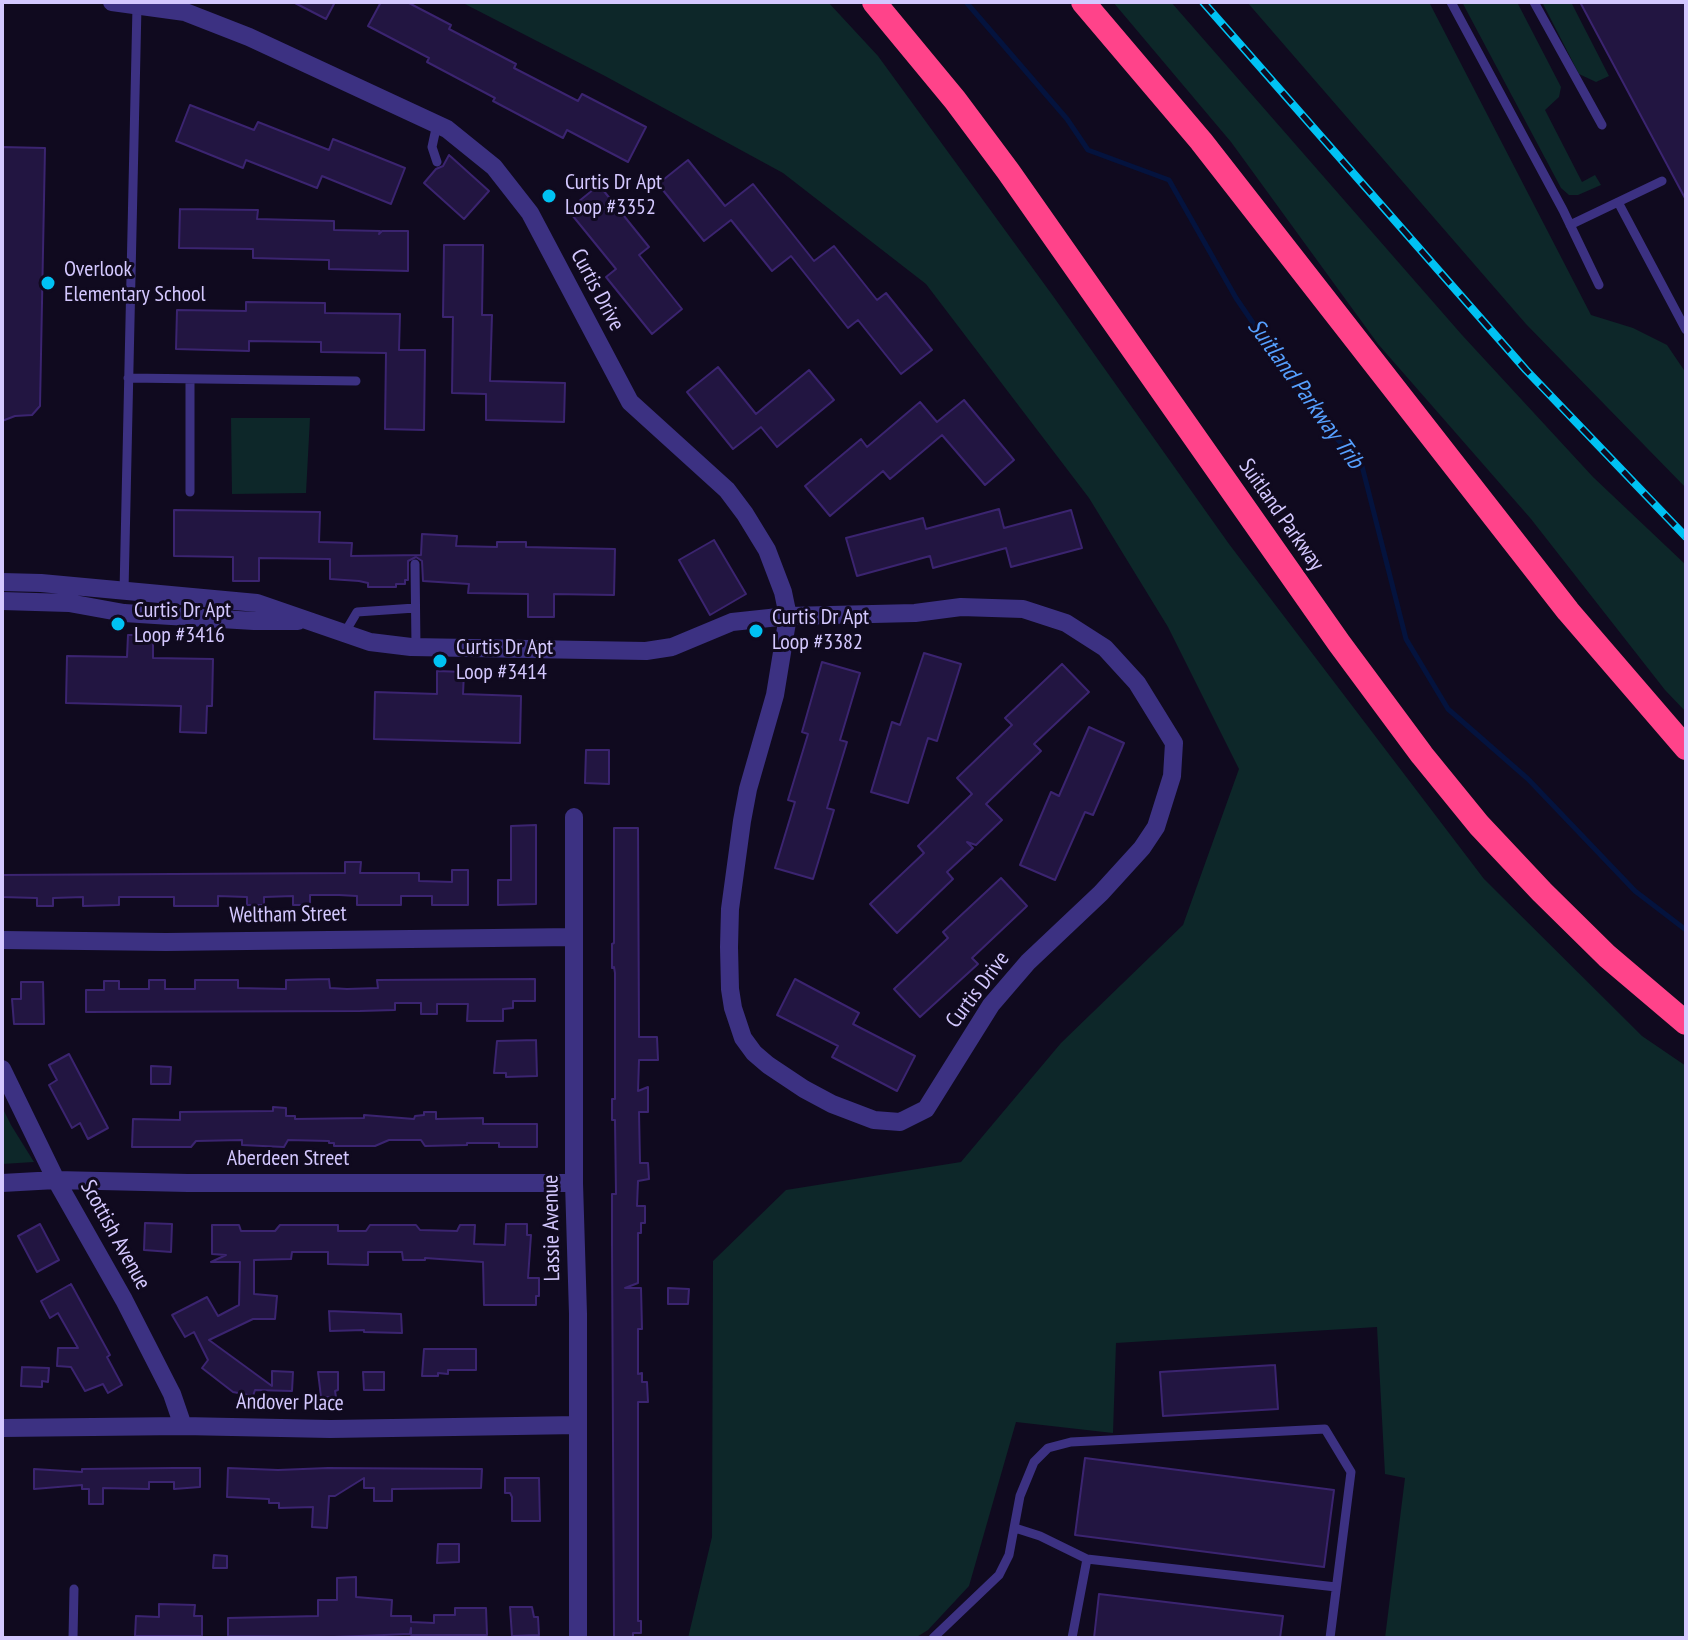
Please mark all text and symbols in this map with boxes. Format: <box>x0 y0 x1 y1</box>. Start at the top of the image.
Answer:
place label: Curtis Dr Apt Loop #3352 <box>565 170 662 222</box>
marker: Curtis Dr Apt Loop #3352 <box>540 187 558 205</box>
street label: Curtis Drive <box>565 245 629 335</box>
place label: Overlook Elementary School <box>64 257 206 308</box>
marker: Overlook Elementary School <box>39 274 57 292</box>
water label: Suitland Parkway Trib <box>1241 313 1369 475</box>
street label: Suitland Parkway <box>1233 454 1329 576</box>
place label: Curtis Dr Apt Loop #3416 <box>134 598 231 650</box>
place label: Curtis Dr Apt Loop #3382 <box>772 605 869 656</box>
marker: Curtis Dr Apt Loop #3416 <box>109 615 127 633</box>
marker: Curtis Dr Apt Loop #3382 <box>747 622 765 640</box>
place label: Curtis Dr Apt Loop #3414 <box>456 635 553 686</box>
marker: Curtis Dr Apt Loop #3414 <box>431 652 449 670</box>
street label: Weltham Street <box>229 901 347 929</box>
street label: Curtis Drive <box>941 947 1015 1033</box>
street label: Aberdeen Street <box>227 1146 349 1172</box>
street label: Lassie Avenue <box>538 1174 566 1282</box>
street label: Scottish Avenue <box>74 1176 156 1294</box>
street label: Andover Place <box>236 1389 344 1417</box>

